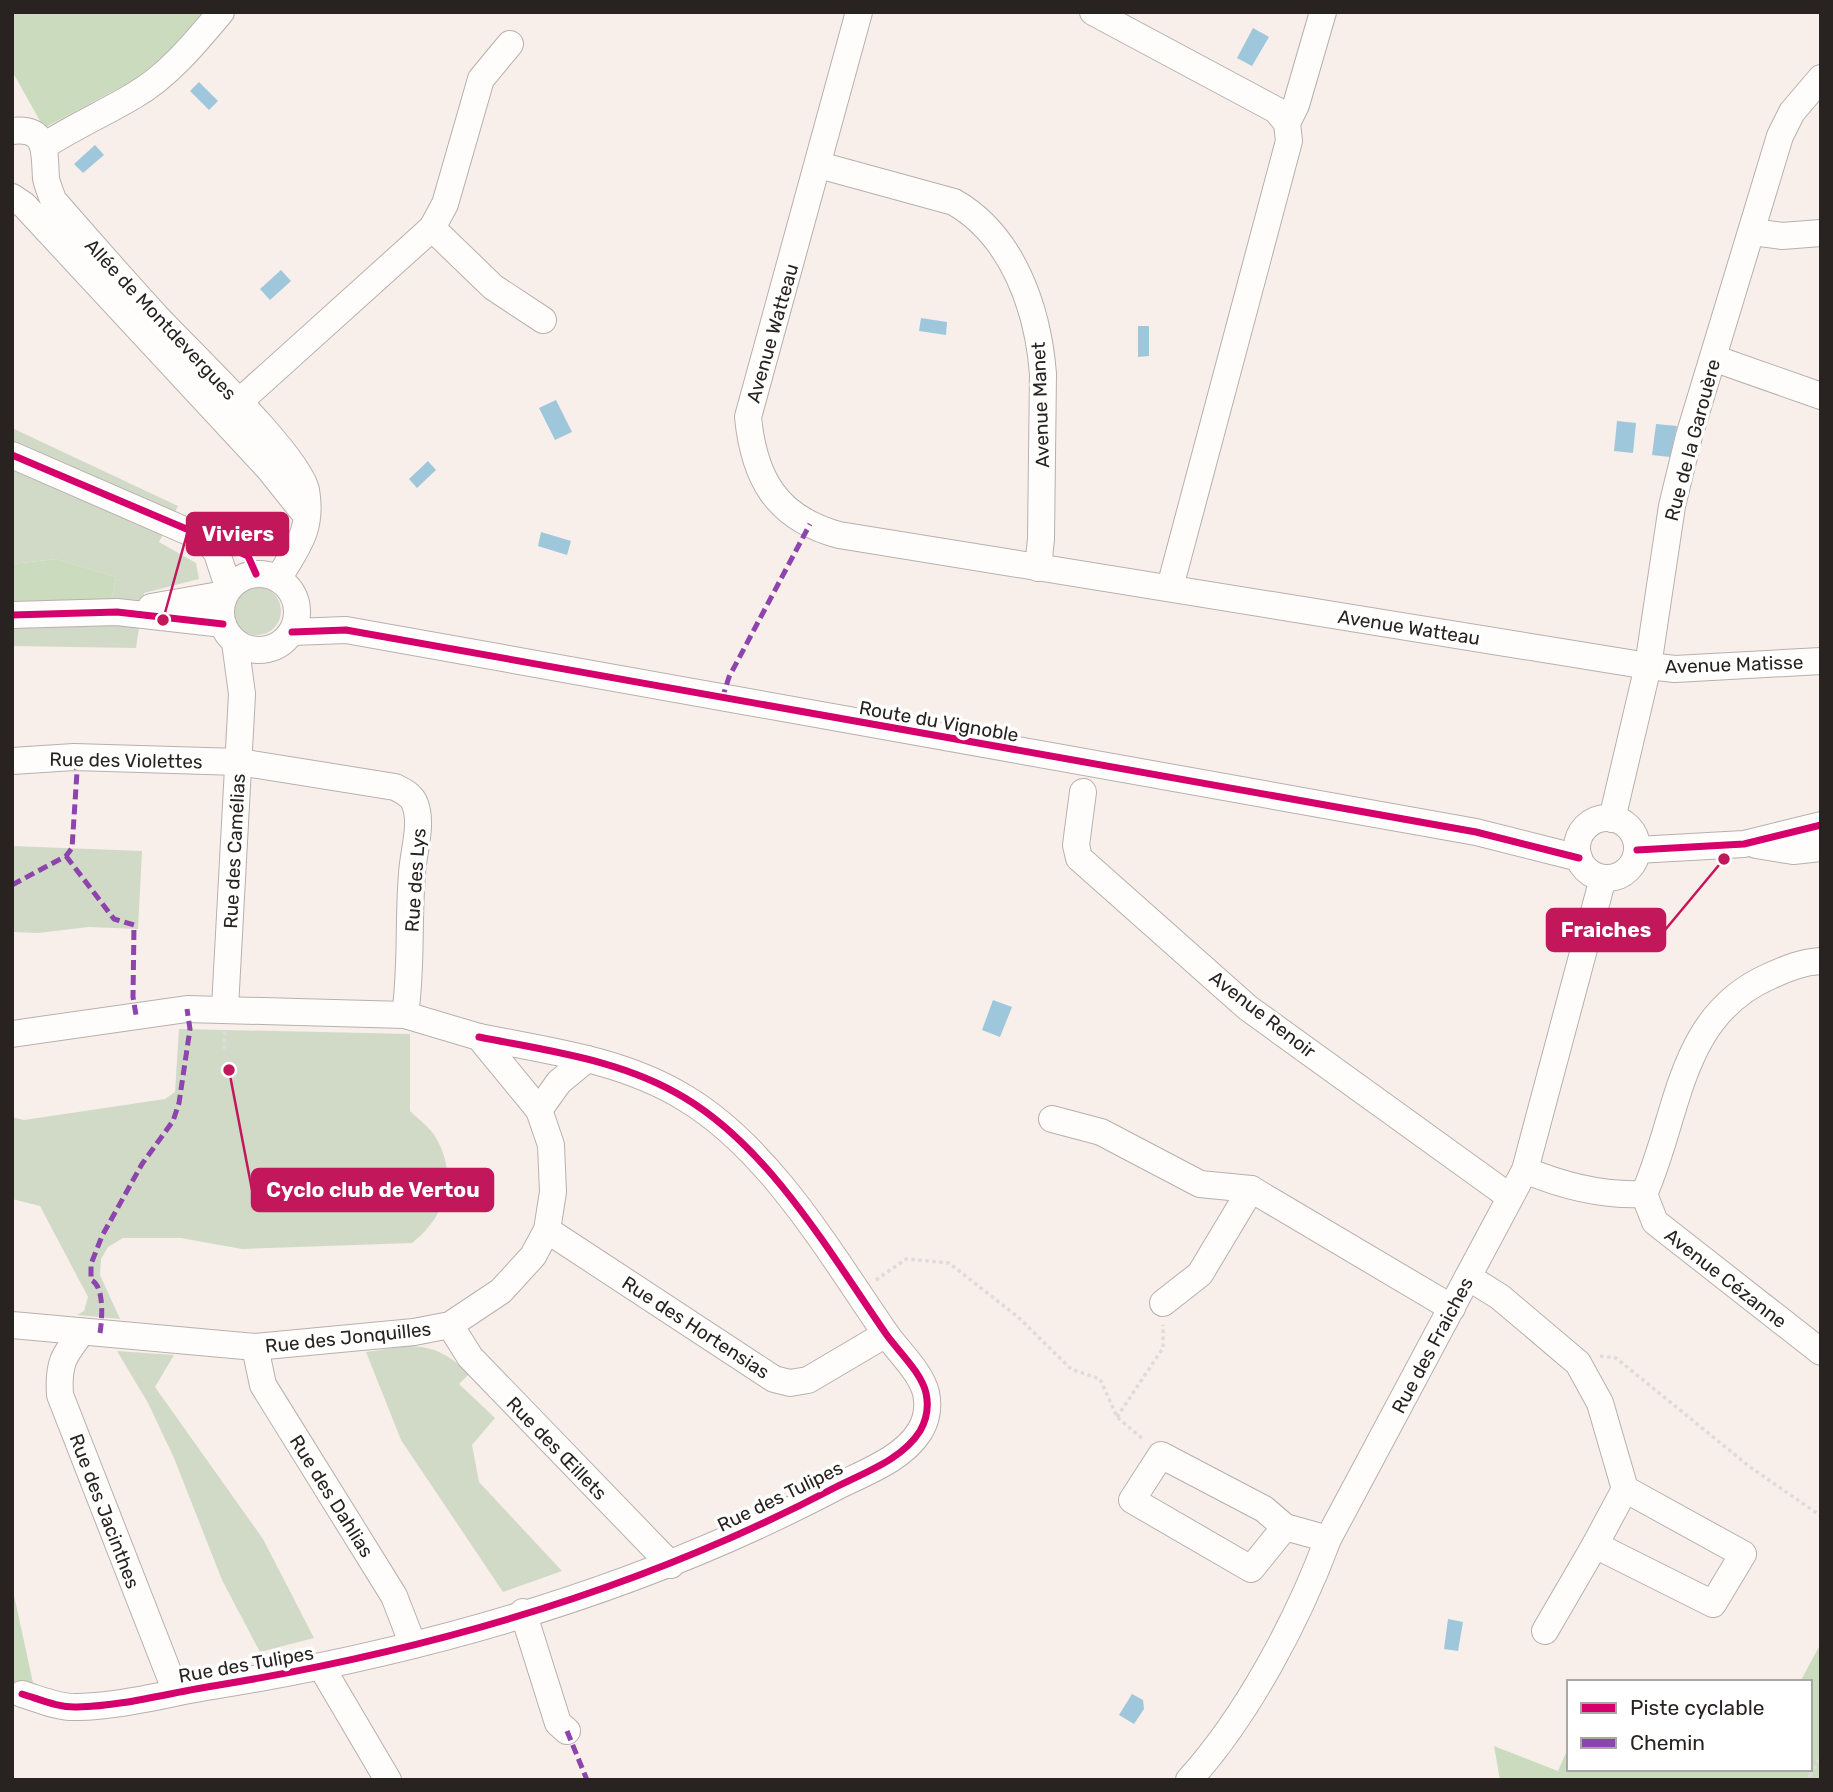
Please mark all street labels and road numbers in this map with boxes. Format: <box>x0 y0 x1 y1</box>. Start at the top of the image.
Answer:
street label: Allée de Montdevergues <box>80 234 241 405</box>
street label: Avenue Watteau <box>742 261 803 405</box>
street label: Avenue Manet <box>1027 341 1054 469</box>
street label: Rue de la Garouère <box>1660 357 1725 524</box>
street label: Avenue Watteau <box>1336 605 1482 650</box>
street label: Avenue Matisse <box>1664 651 1804 678</box>
street label: Route du Vignoble <box>857 696 1020 747</box>
street label: Rue des Violettes <box>49 748 203 773</box>
street label: Rue des Camélias <box>219 773 250 929</box>
street label: Rue des Lys <box>400 827 431 933</box>
street label: Avenue Renoir <box>1205 966 1321 1063</box>
street label: Avenue Cézanne <box>1660 1224 1791 1333</box>
street label: Rue des Hortensias <box>618 1271 774 1384</box>
street label: Rue des Fraiches <box>1387 1273 1478 1417</box>
street label: Rue des Jonquilles <box>264 1317 432 1358</box>
street label: Rue des Œillets <box>502 1392 612 1505</box>
street label: Rue des Jacinthes <box>64 1431 145 1592</box>
street label: Rue des Dahlias <box>285 1431 378 1562</box>
street label: Rue des Tulipes <box>714 1456 847 1537</box>
street label: Rue des Tulipes <box>177 1641 315 1688</box>

